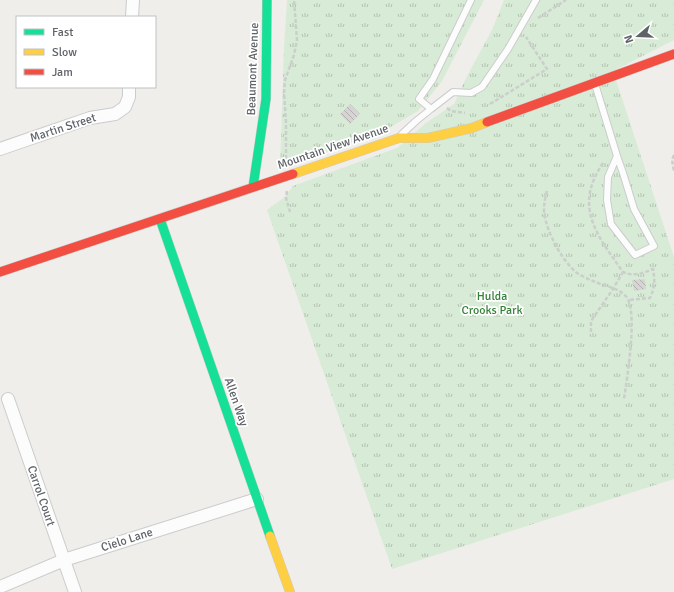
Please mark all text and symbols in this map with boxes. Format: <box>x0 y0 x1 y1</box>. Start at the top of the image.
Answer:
legend <box>16 16 156 88</box>
north arrow <box>618 16 658 56</box>
street label: Beaumont Avenue <box>244 22 262 116</box>
text: Fast <box>52 25 73 40</box>
text: N <box>622 33 636 45</box>
text: Slow <box>52 45 77 60</box>
text: Jam <box>52 65 73 80</box>
street label: Martin Street <box>28 110 98 146</box>
street label: Mountain View Avenue <box>275 121 391 173</box>
park label: Hulda Crooks Park <box>462 289 522 318</box>
street label: Allen Way <box>221 376 251 429</box>
street label: Carrol Court <box>24 464 58 528</box>
street label: Cielo Lane <box>99 525 155 555</box>

